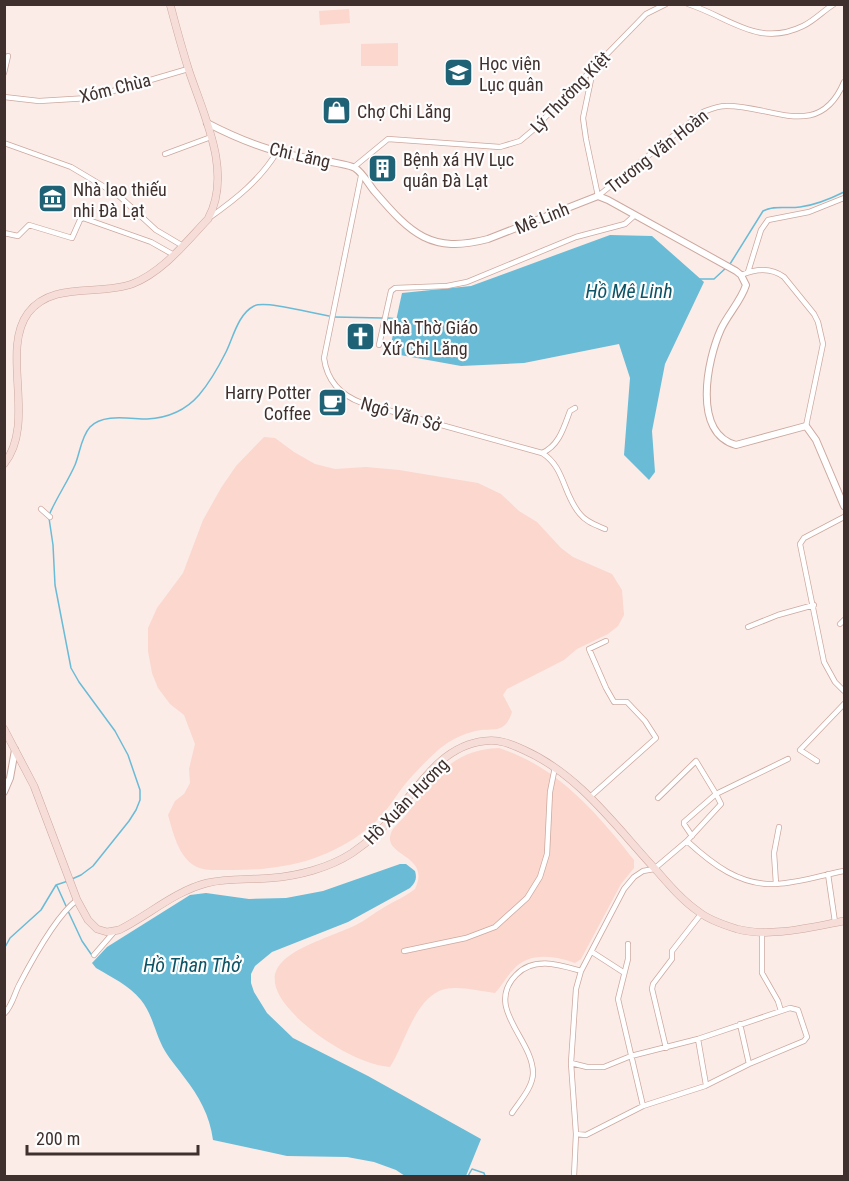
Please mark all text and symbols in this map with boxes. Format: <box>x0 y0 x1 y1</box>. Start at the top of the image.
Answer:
street label: Lý Thường Kiệt <box>526 47 614 137</box>
place label: Học viện Lục quân <box>479 53 543 95</box>
school or university icon: Học viện Lục quân <box>442 57 474 89</box>
street label: Xóm Chùa <box>77 69 153 107</box>
shop icon: Chợ Chi Lăng <box>320 95 352 127</box>
place label: Chợ Chi Lăng <box>357 101 451 122</box>
street label: Trương Văn Hoàn <box>602 105 712 197</box>
street label: Chi Lăng <box>267 138 333 172</box>
place label: Bệnh xá HV Lục quân Đà Lạt <box>403 149 514 191</box>
building icon: Bệnh xá HV Lục quân Đà Lạt <box>366 153 398 185</box>
place label: Nhà lao thiếu nhi Đà Lạt <box>73 179 167 221</box>
museum icon: Nhà lao thiếu nhi Đà Lạt <box>36 183 68 215</box>
street label: Mê Linh <box>512 198 572 238</box>
water label: Hồ Mê Linh <box>585 279 673 303</box>
place label: Nhà Thờ Giáo Xứ Chi Lăng <box>382 317 478 359</box>
church icon: Nhà Thờ Giáo Xứ Chi Lăng <box>345 321 377 353</box>
place label: Harry Potter Coffee <box>225 382 312 424</box>
cafe icon: Harry Potter Coffee <box>316 386 348 418</box>
street label: Ngô Văn Sở <box>358 393 445 436</box>
street label: Hồ Xuân Hương <box>360 753 452 849</box>
water label: Hồ Than Thở <box>143 953 242 977</box>
scale bar <box>27 1118 198 1156</box>
text: 200 m <box>36 1128 80 1149</box>

